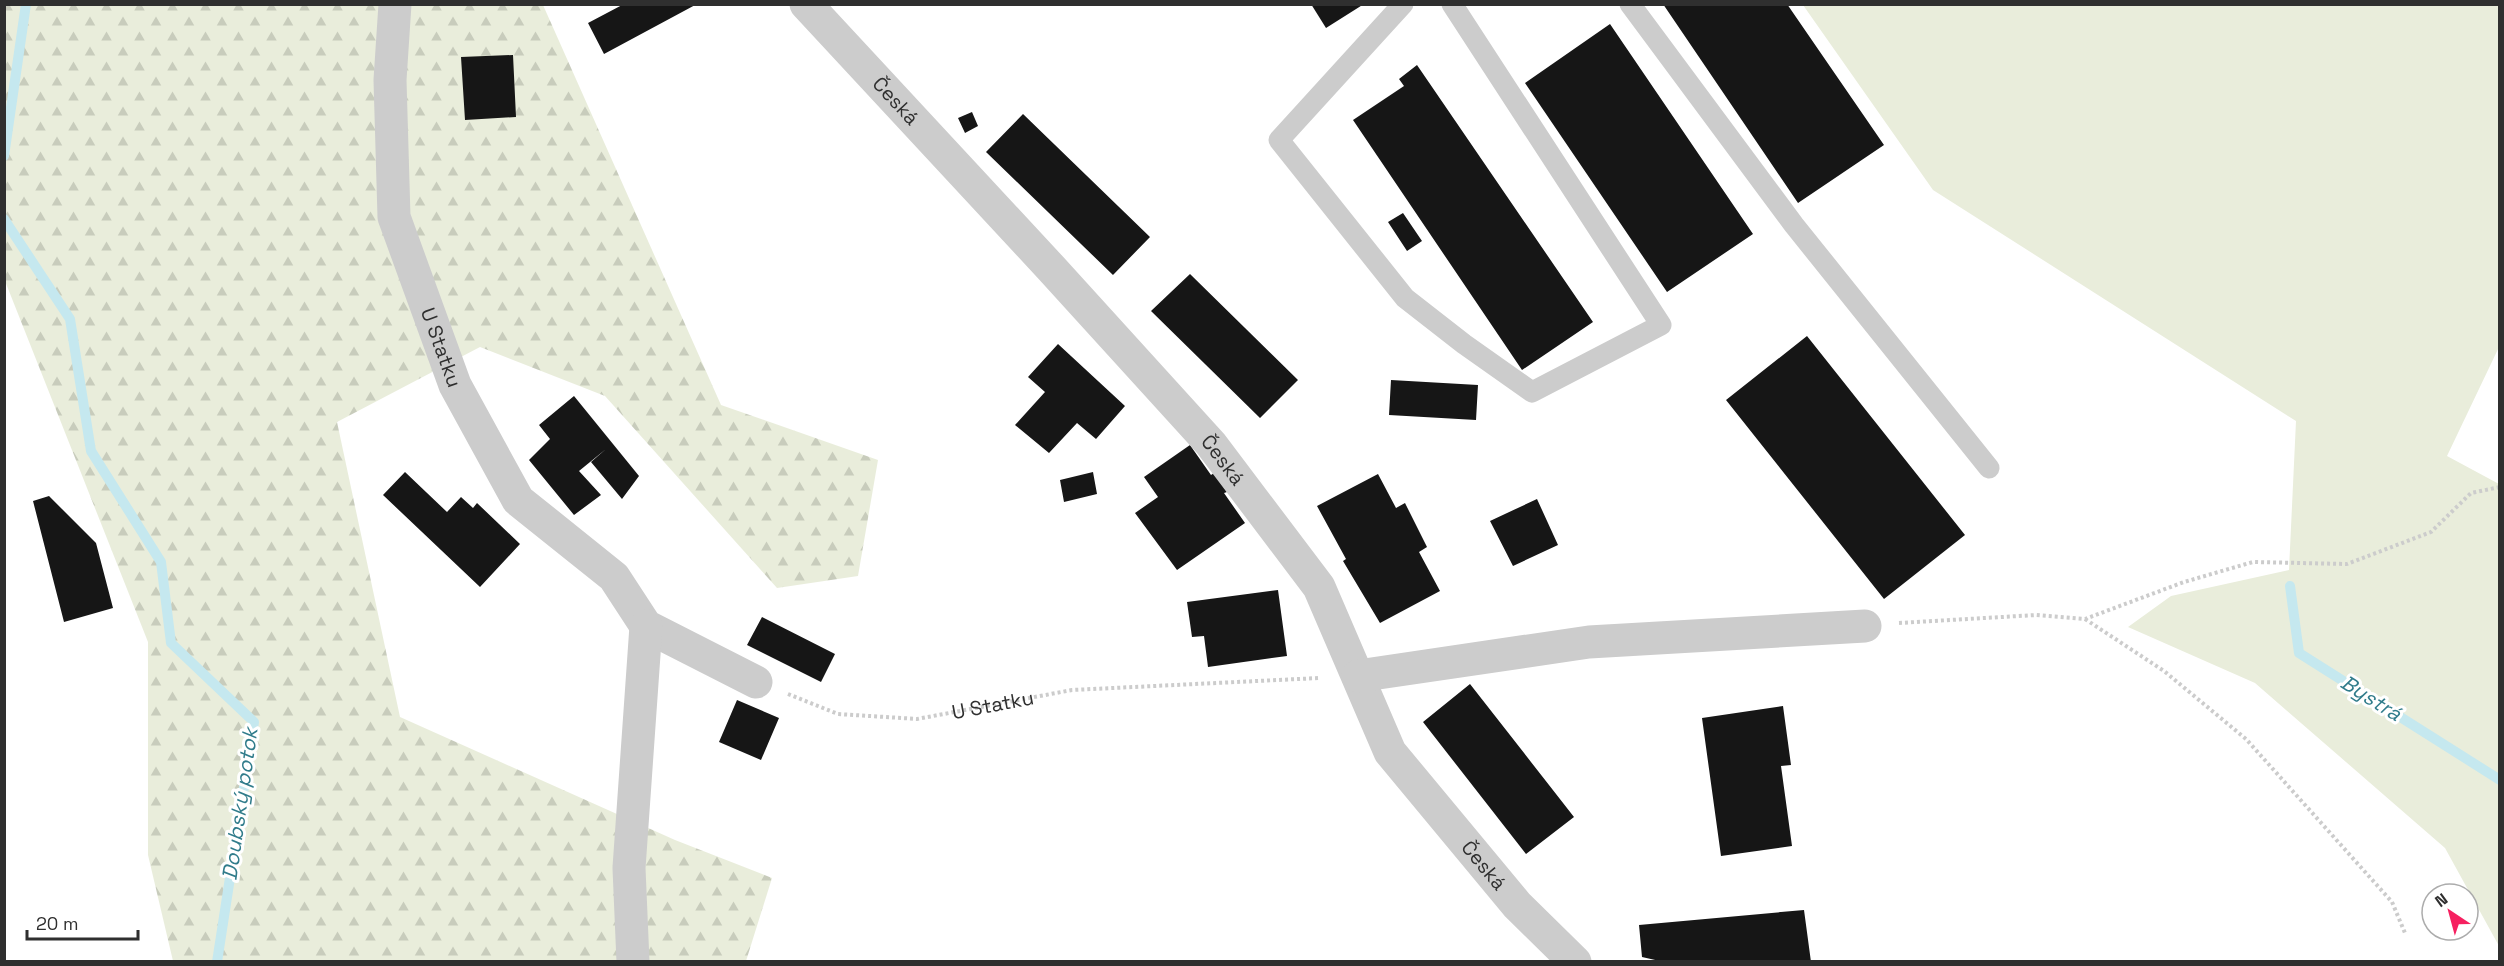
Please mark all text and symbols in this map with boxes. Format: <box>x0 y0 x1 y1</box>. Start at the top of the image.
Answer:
street label: Česká <box>867 71 925 131</box>
street label: U Statku <box>415 304 468 391</box>
street label: Česká <box>1196 429 1251 491</box>
water label: Bystrá <box>2336 668 2408 727</box>
street label: U Statku <box>950 684 1036 725</box>
water label: Doubský potok <box>215 723 264 882</box>
street label: Česká <box>1456 835 1512 896</box>
north arrow <box>2420 882 2480 942</box>
text: N <box>2431 889 2452 912</box>
scale bar <box>27 903 138 941</box>
text: 20 m <box>36 912 79 935</box>

